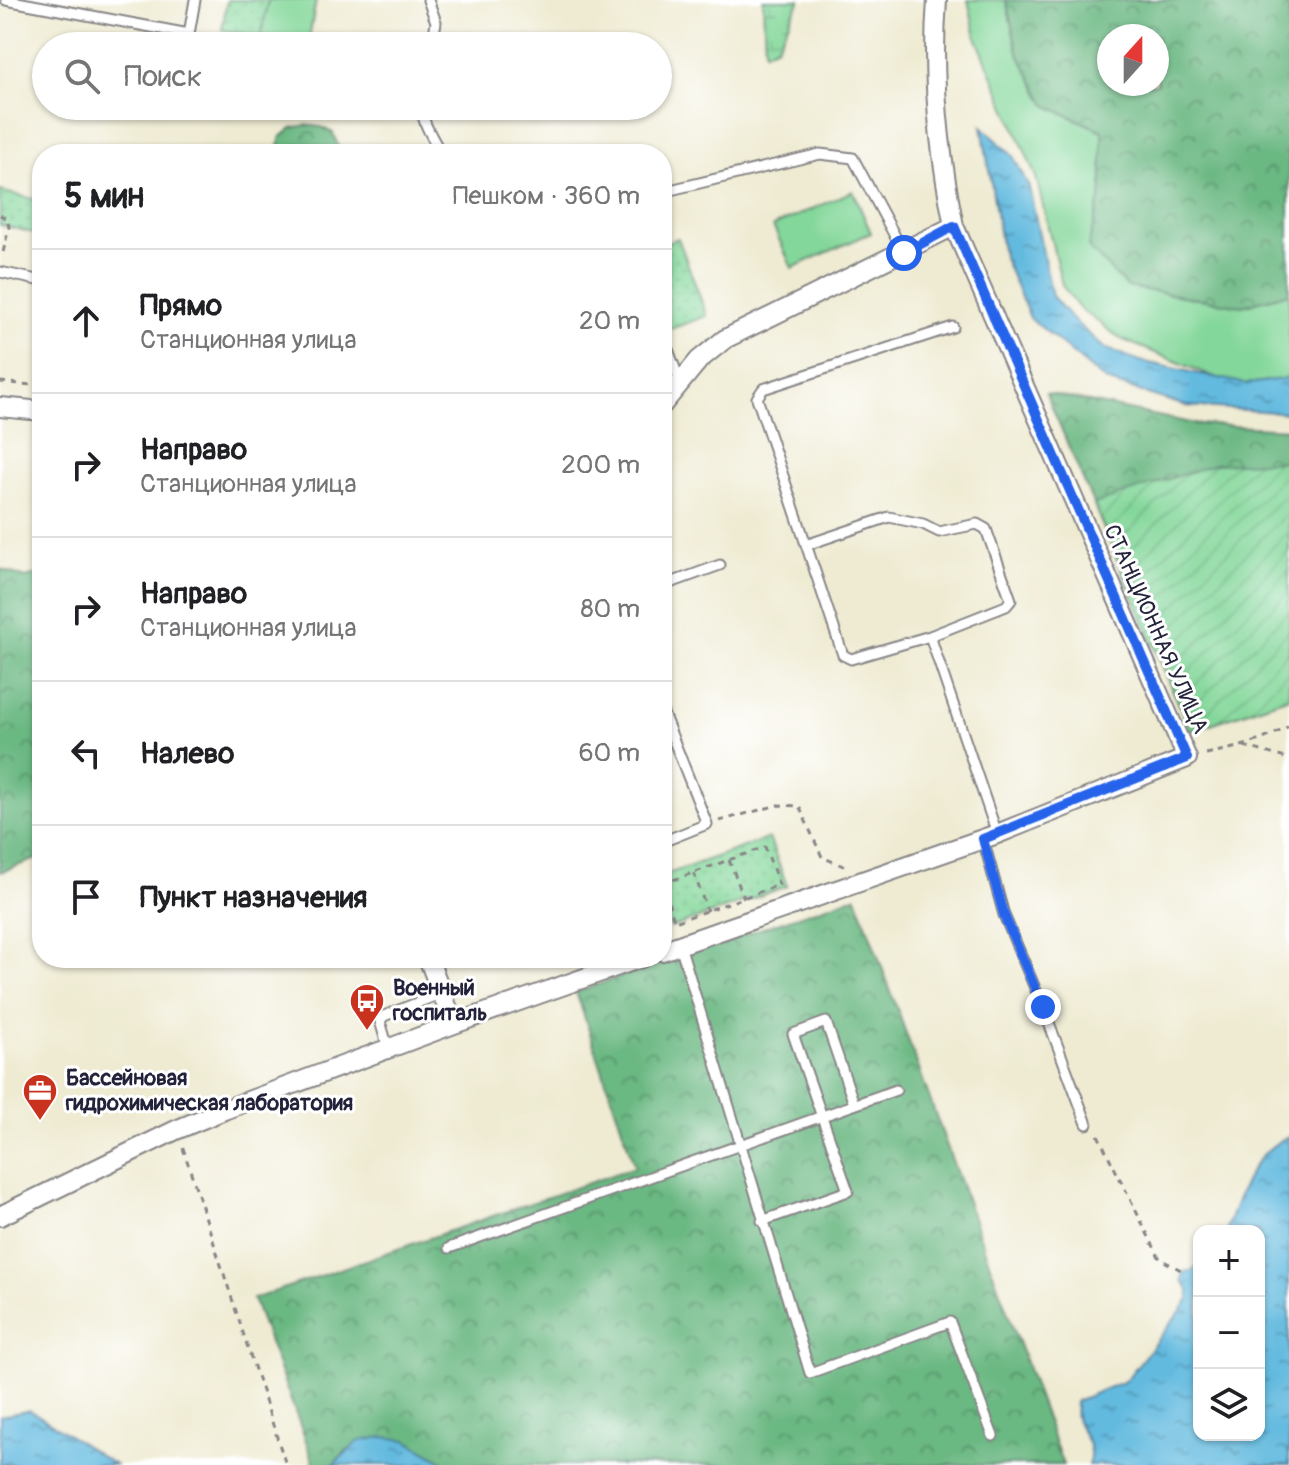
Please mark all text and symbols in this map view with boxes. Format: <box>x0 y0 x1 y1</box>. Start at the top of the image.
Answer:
north arrow <box>1097 24 1169 96</box>
search box <box>32 32 672 120</box>
icon: search <box>60 54 104 98</box>
text: Поиск <box>124 58 202 95</box>
text: 5 мин <box>64 175 144 218</box>
text: Пешком · 360 m <box>453 180 640 212</box>
route start <box>886 235 922 271</box>
text: Прямо <box>140 287 222 324</box>
icon: ahead <box>64 299 108 343</box>
text: 20 m <box>579 305 640 337</box>
text: Станционная улица <box>140 324 357 356</box>
text: Направо <box>140 431 247 468</box>
icon: right <box>64 443 108 487</box>
text: 200 m <box>561 449 640 481</box>
text: Станционная улица <box>140 468 357 500</box>
street label: СТАНЦИОННАЯ УЛИЦА <box>1097 520 1215 738</box>
text: Направо <box>140 575 247 612</box>
icon: right <box>64 587 108 631</box>
text: 80 m <box>580 593 640 625</box>
text: Станционная улица <box>140 612 357 644</box>
icon: left <box>64 731 108 775</box>
text: Налево <box>140 735 234 772</box>
text: 60 m <box>578 737 640 769</box>
icon: arrive <box>64 875 108 919</box>
text: Пункт назначения <box>140 879 367 916</box>
place label: Военный госпиталь <box>392 974 487 1027</box>
bus stop icon: Военный госпиталь <box>348 982 386 1032</box>
route end <box>1025 989 1061 1025</box>
place label: Бассейновая гидрохимическая лаборатория <box>65 1064 353 1117</box>
office icon: Бассейновая гидрохимическая лаборатория <box>21 1072 59 1122</box>
map controls <box>1193 1225 1265 1441</box>
button: + <box>1193 1225 1265 1297</box>
button: − <box>1193 1297 1265 1369</box>
button: layers <box>1193 1369 1265 1441</box>

